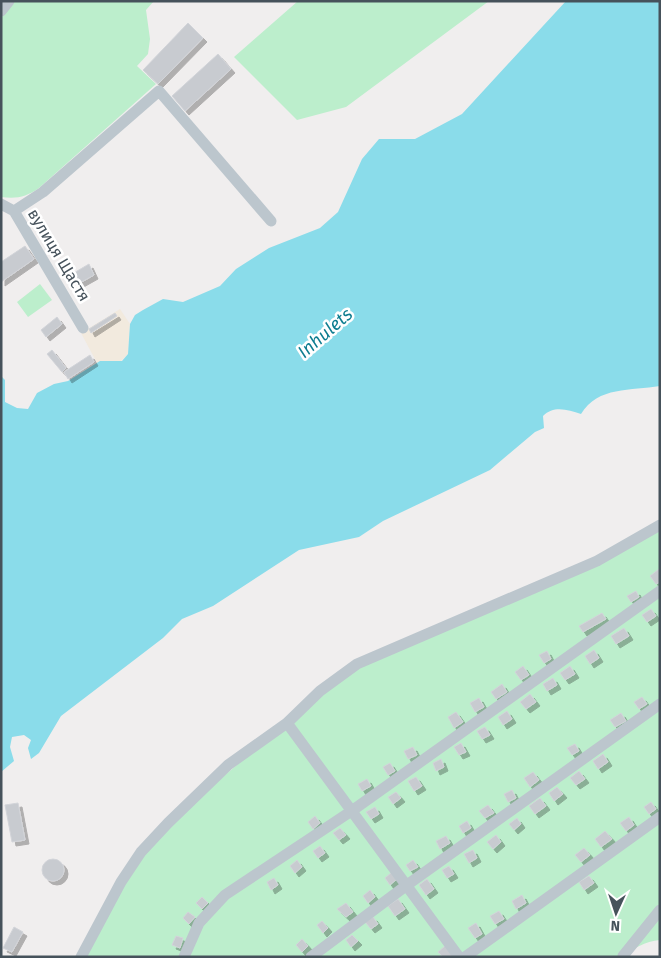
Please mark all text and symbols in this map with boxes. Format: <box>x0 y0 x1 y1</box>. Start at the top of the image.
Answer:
street label: вулиця Щастя <box>24 205 94 305</box>
water label: Inhulets <box>293 303 357 363</box>
north arrow <box>591 888 641 938</box>
text: N <box>610 917 620 934</box>

